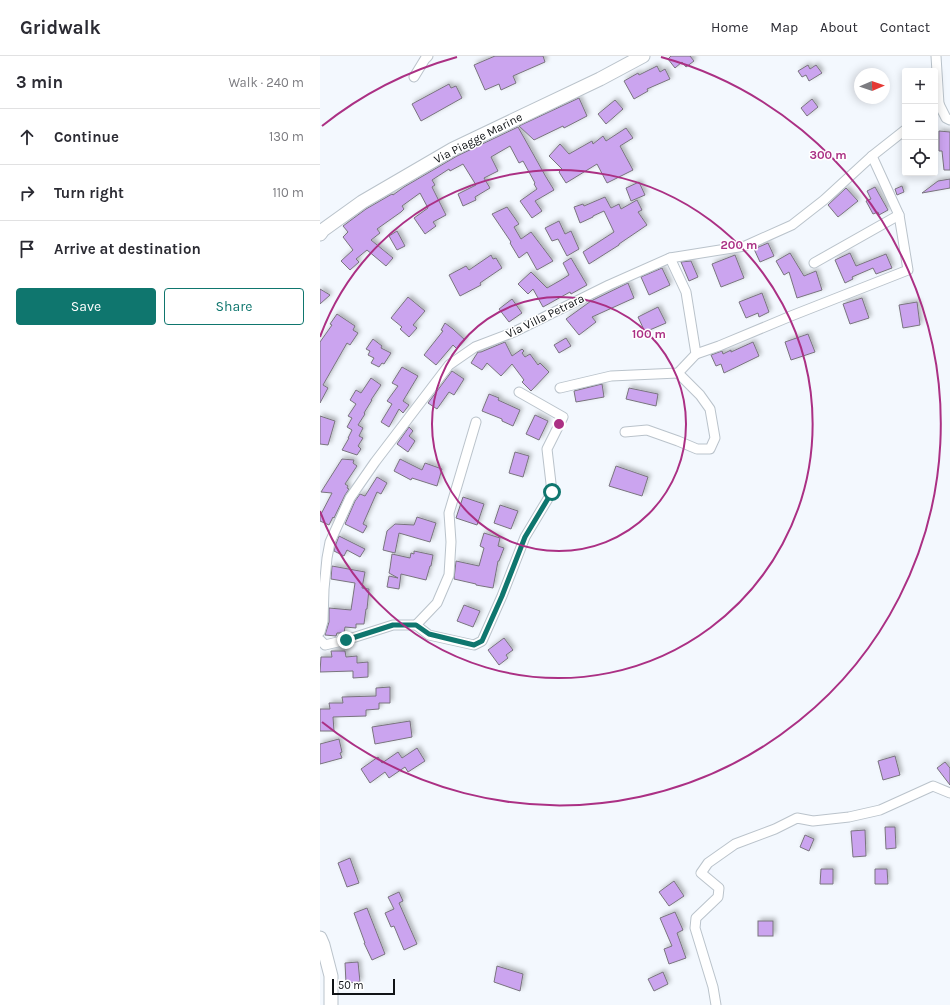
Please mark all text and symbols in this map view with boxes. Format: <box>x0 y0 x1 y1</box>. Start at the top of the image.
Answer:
text: Gridwalk <box>20 17 101 39</box>
text: Home <box>711 19 748 36</box>
text: Map <box>770 19 798 36</box>
text: About <box>820 19 858 36</box>
text: Contact <box>880 19 930 36</box>
north arrow <box>854 68 890 104</box>
map controls <box>902 68 938 176</box>
button: + <box>902 68 938 104</box>
text: 3 min <box>16 72 63 92</box>
text: Walk · 240 m <box>228 75 304 90</box>
button: − <box>902 104 938 140</box>
street label: Via Piagge Marine <box>431 110 525 166</box>
icon: ahead <box>16 126 38 148</box>
text: Continue <box>54 128 119 146</box>
text: 130 m <box>269 129 304 144</box>
button: locate <box>902 140 938 176</box>
text: 300 m <box>809 148 847 162</box>
icon: right <box>16 182 38 204</box>
text: Turn right <box>54 184 124 202</box>
text: 110 m <box>272 185 304 200</box>
icon: arrive <box>16 238 38 260</box>
text: 200 m <box>721 238 757 252</box>
text: Arrive at destination <box>54 240 201 258</box>
button: Save <box>16 288 156 325</box>
button: Share <box>164 288 304 325</box>
street label: Via Villa Petrara <box>504 291 586 341</box>
text: 100 m <box>632 327 666 341</box>
centre of rings <box>552 417 566 431</box>
route start <box>543 483 561 501</box>
route end <box>337 631 355 649</box>
scale bar <box>332 977 395 996</box>
text: 50 m <box>338 979 364 992</box>

